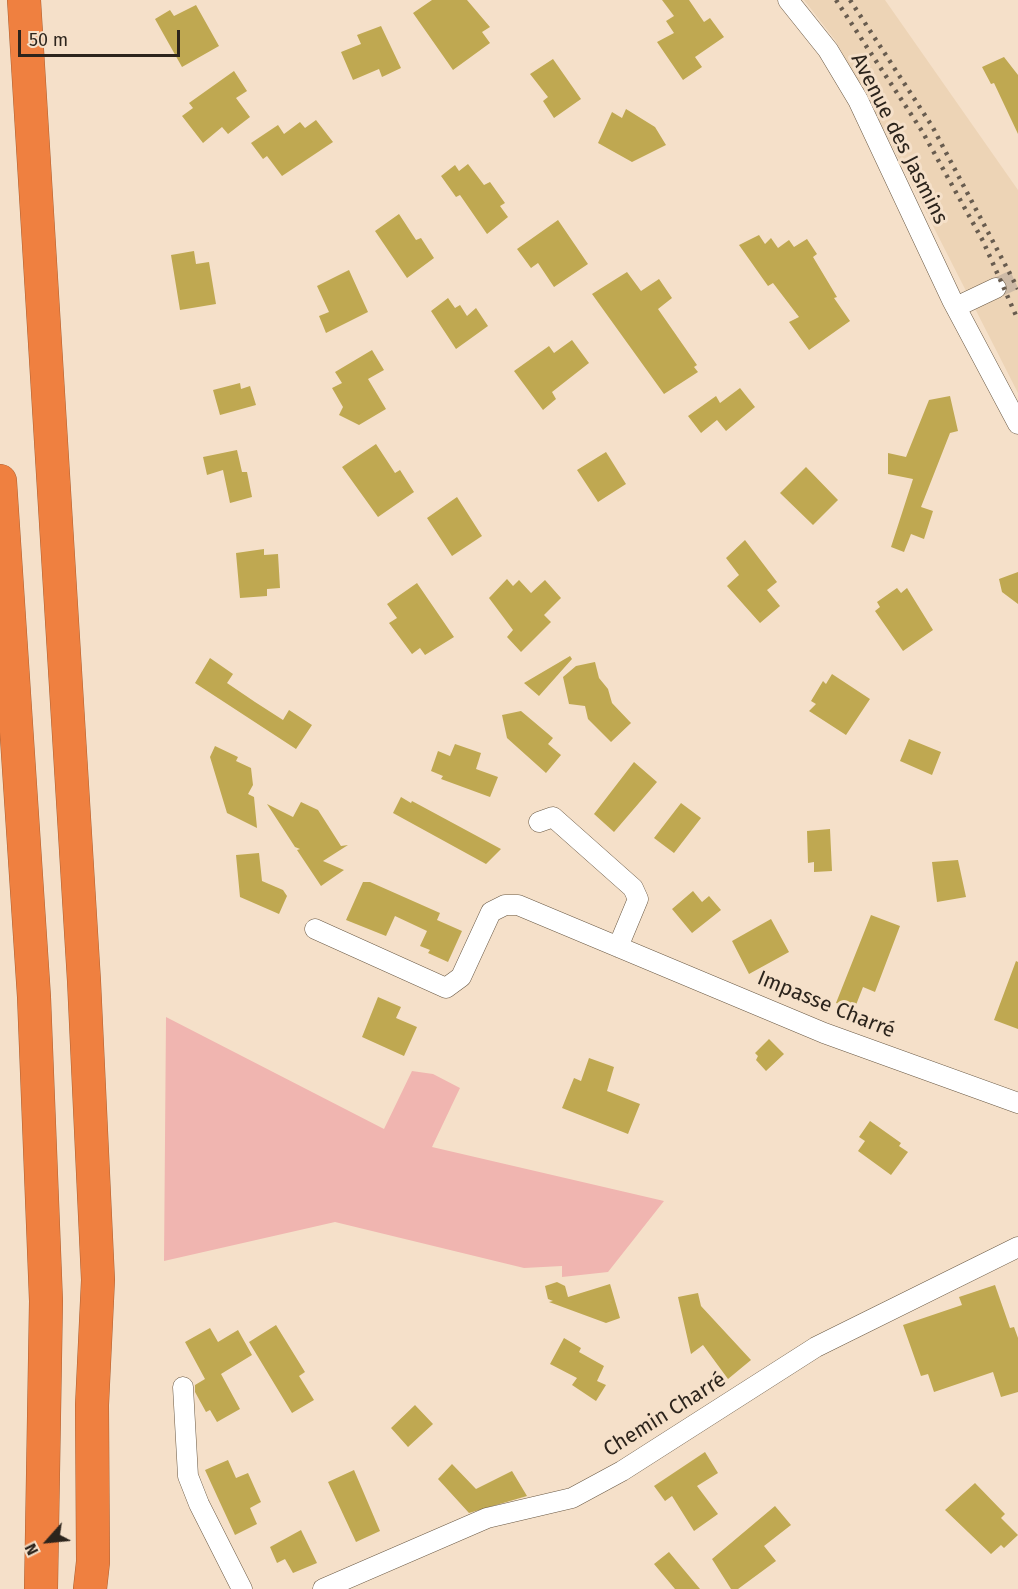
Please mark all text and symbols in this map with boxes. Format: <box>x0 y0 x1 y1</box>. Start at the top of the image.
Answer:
scale bar <box>21 18 183 56</box>
text: 50 m <box>29 29 68 51</box>
street label: Avenue des Jasmins <box>845 49 953 229</box>
street label: Impasse Charré <box>753 966 899 1044</box>
street label: Chemin Charré <box>599 1367 731 1463</box>
north arrow <box>18 1511 78 1571</box>
text: N <box>21 1540 42 1558</box>

